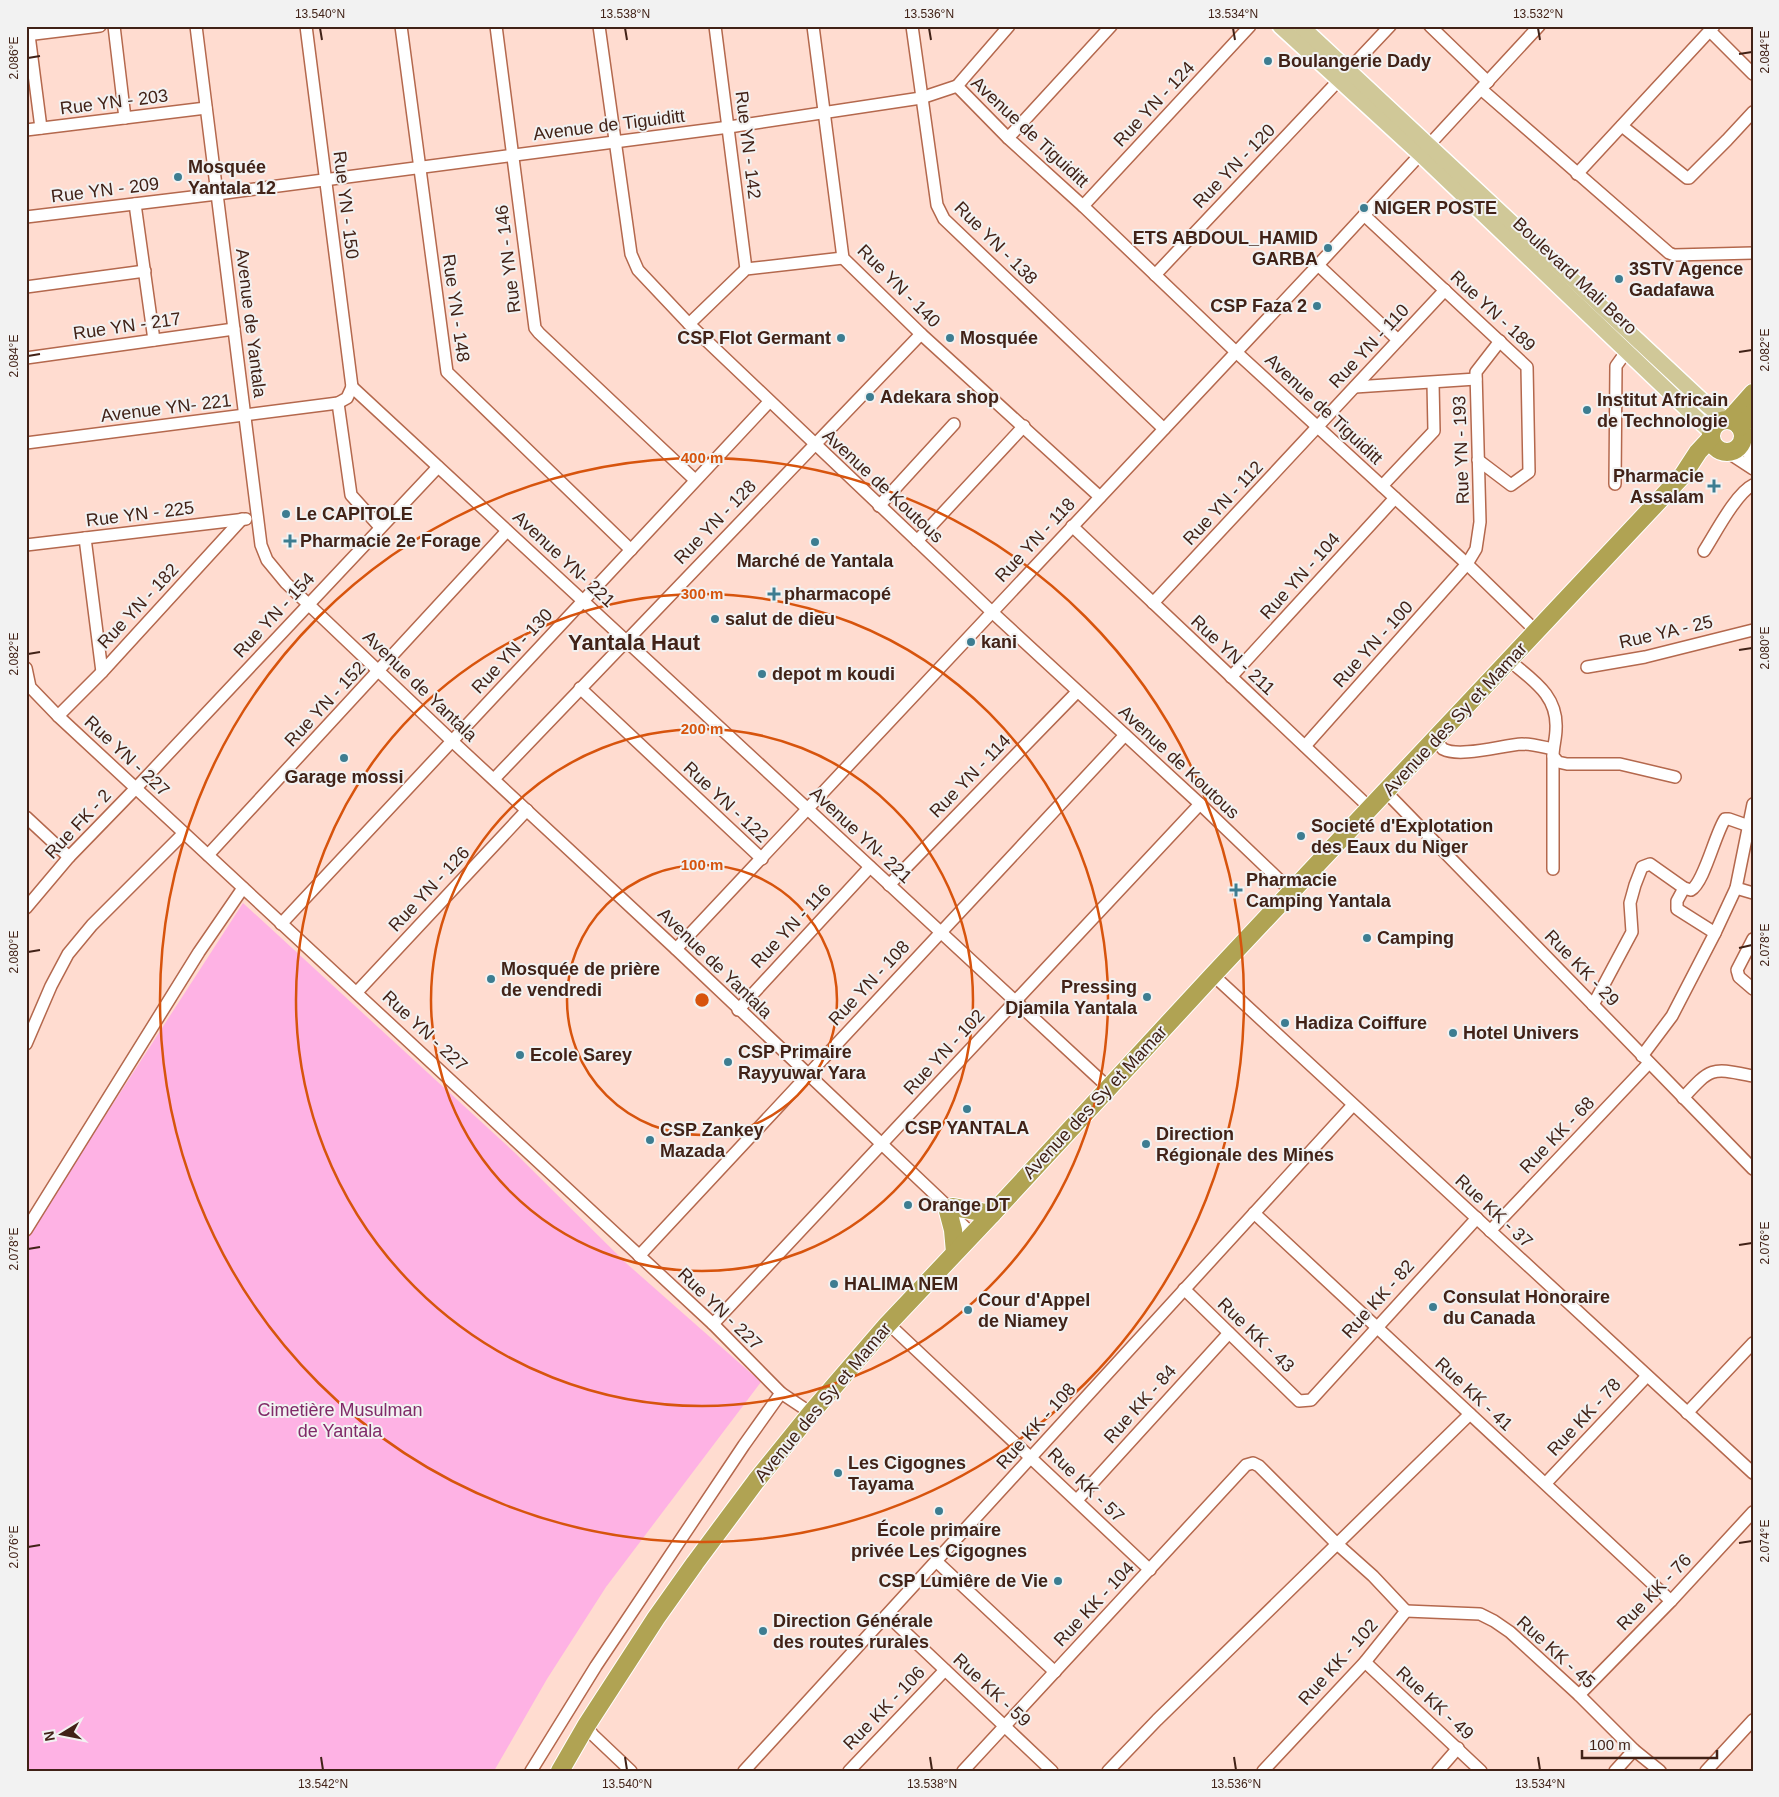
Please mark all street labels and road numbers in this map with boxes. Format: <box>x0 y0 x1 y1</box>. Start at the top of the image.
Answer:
street label: Rue YN - 124 <box>1110 57 1198 151</box>
street label: Avenue de Tiguiditt <box>967 73 1093 191</box>
street label: Rue YN - 203 <box>59 85 169 119</box>
street label: Rue YN - 142 <box>731 90 765 200</box>
street label: Avenue de Tiguiditt <box>532 106 686 144</box>
street label: Rue YN - 120 <box>1189 120 1279 212</box>
street label: Rue YN - 150 <box>329 150 363 260</box>
street label: Rue YN - 209 <box>50 173 160 207</box>
street label: Rue YN - 138 <box>950 197 1042 289</box>
street label: Rue YN - 146 <box>491 204 525 314</box>
street label: Boulevard Mali Bero <box>1509 213 1641 339</box>
street label: Rue YN - 140 <box>853 240 945 332</box>
street label: Avenue de Yantala <box>232 247 270 400</box>
street label: Rue YN - 148 <box>439 253 473 363</box>
street label: Rue YN - 189 <box>1446 267 1540 355</box>
street label: Rue YN - 110 <box>1325 300 1413 392</box>
street label: Rue YN - 217 <box>72 309 182 343</box>
street label: Avenue de Tiguiditt <box>1261 350 1387 468</box>
street label: Avenue YN- 221 <box>100 390 232 426</box>
street label: Rue YN - 193 <box>1449 395 1473 505</box>
street label: Avenue de Koutous <box>819 425 947 547</box>
street label: Rue YN - 112 <box>1179 457 1267 549</box>
street label: Rue YN - 128 <box>670 476 760 568</box>
street label: Rue YN - 118 <box>991 494 1079 586</box>
street label: Rue YN - 225 <box>85 497 195 531</box>
street label: Avenue YN- 221 <box>509 507 619 611</box>
street label: Rue YN - 104 <box>1256 529 1344 623</box>
street label: Rue YN - 182 <box>94 559 182 653</box>
street label: Rue YN - 154 <box>230 568 318 662</box>
street label: Rue YN - 100 <box>1329 597 1417 691</box>
street label: Rue YN - 130 <box>468 604 556 698</box>
street label: Rue YN - 211 <box>1187 611 1279 699</box>
street label: Rue YA - 25 <box>1617 612 1715 652</box>
street label: Avenue de Yantala <box>359 627 482 746</box>
street label: Avenue des Sy et Mamar <box>1379 638 1531 800</box>
street label: Rue YN - 152 <box>281 657 369 751</box>
street label: Avenue de Koutous <box>1115 701 1243 823</box>
street label: Rue YN - 227 <box>80 712 174 800</box>
street label: Rue YN - 114 <box>926 730 1014 822</box>
street label: Rue YN - 122 <box>679 758 773 846</box>
street label: Avenue YN- 221 <box>806 783 916 887</box>
street label: Rue FK - 2 <box>41 785 115 863</box>
street label: Rue YN - 126 <box>385 842 473 936</box>
street label: Rue YN - 116 <box>747 880 835 972</box>
street label: Avenue de Yantala <box>654 904 777 1023</box>
street label: Rue KK - 29 <box>1541 926 1623 1010</box>
street label: Rue YN - 108 <box>825 936 913 1030</box>
street label: Rue YN - 227 <box>378 987 472 1075</box>
street label: Rue YN - 102 <box>900 1005 988 1099</box>
street label: Avenue des Sy et Mamar <box>1019 1021 1171 1183</box>
street label: Rue KK - 68 <box>1516 1093 1598 1177</box>
street label: Rue KK - 37 <box>1451 1170 1537 1252</box>
street label: Rue KK - 82 <box>1338 1256 1418 1342</box>
street label: Rue YN - 227 <box>674 1264 766 1354</box>
street label: Rue KK - 43 <box>1214 1294 1298 1376</box>
street label: Avenue des Sy et Mamar <box>750 1318 896 1486</box>
street label: Rue KK - 41 <box>1431 1353 1517 1435</box>
street label: Rue KK - 84 <box>1100 1361 1180 1447</box>
street label: Rue KK - 78 <box>1543 1374 1625 1460</box>
street label: Rue KK - 108 <box>992 1379 1080 1473</box>
street label: Rue KK - 57 <box>1044 1444 1128 1526</box>
street label: Rue KK - 76 <box>1613 1550 1695 1634</box>
street label: Rue KK - 104 <box>1050 1558 1138 1650</box>
street label: Rue KK - 45 <box>1513 1612 1599 1692</box>
street label: Rue KK - 102 <box>1294 1615 1382 1709</box>
street label: Rue KK - 59 <box>949 1649 1035 1731</box>
street label: Rue KK - 106 <box>839 1662 929 1754</box>
street label: Rue KK - 49 <box>1392 1662 1478 1744</box>

